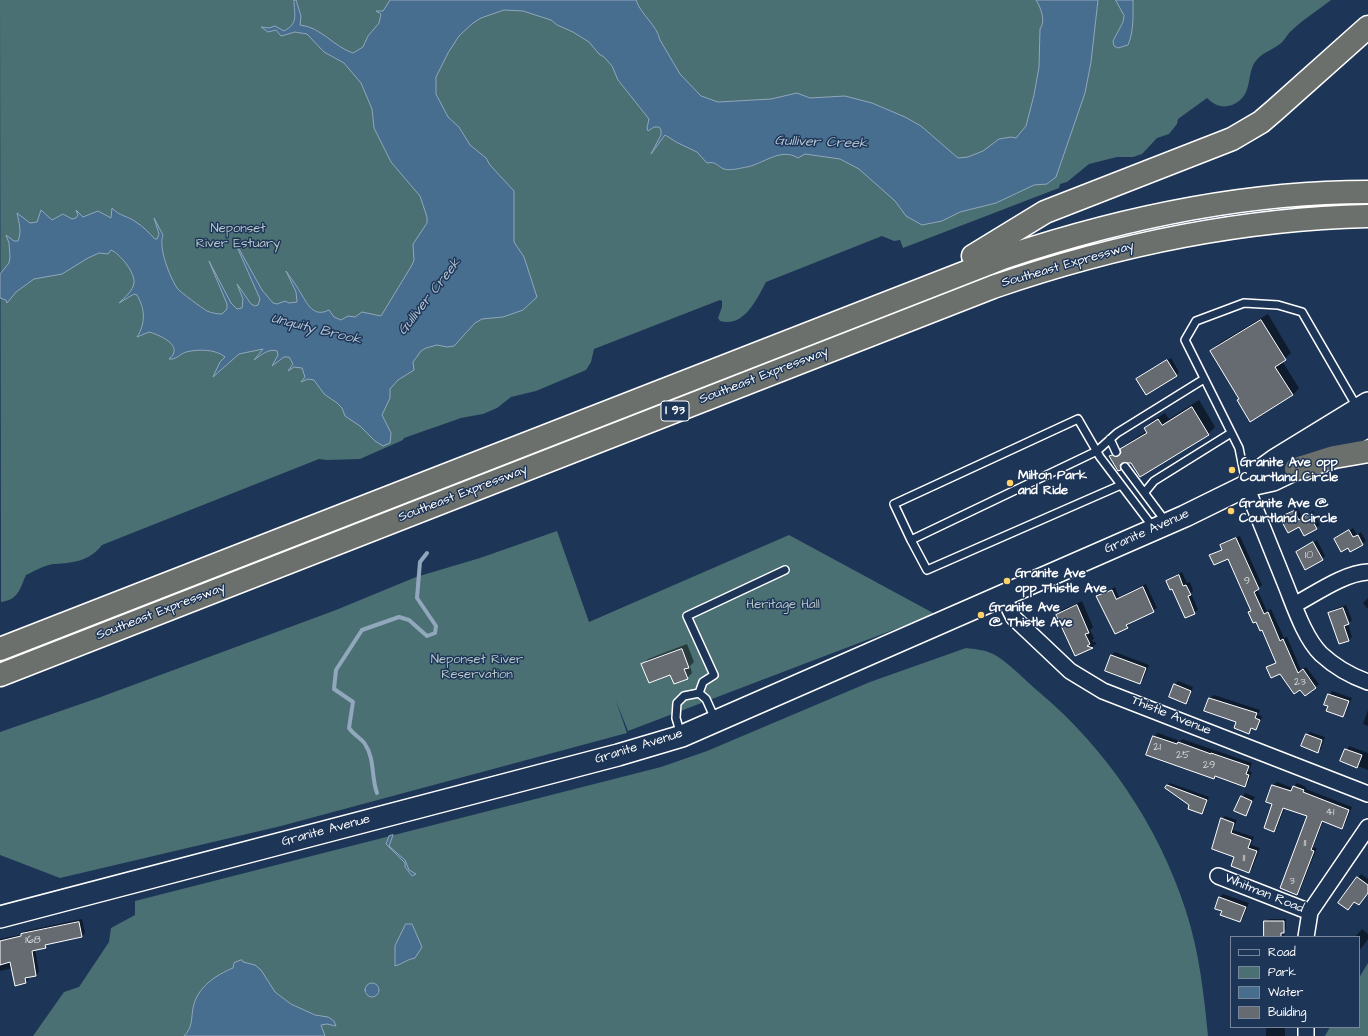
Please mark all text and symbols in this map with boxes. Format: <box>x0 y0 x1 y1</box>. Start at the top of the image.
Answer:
water label: Gulliver Creek <box>774 133 868 153</box>
park label: Neponset River Estuary <box>196 221 280 252</box>
street label: Southeast Expressway <box>1000 239 1136 291</box>
water label: Gulliver Creek <box>395 255 465 339</box>
water label: Unquity Brook <box>269 311 363 349</box>
street label: Southeast Expressway <box>697 344 831 408</box>
road number: I 93 <box>661 401 689 421</box>
place label: Granite Ave opp Courtland Circle <box>1240 455 1338 486</box>
street label: Southeast Expressway <box>396 462 530 526</box>
marker: Granite Ave opp Courtland Circle <box>1227 465 1237 475</box>
place label: Milton Park and Ride <box>1018 468 1087 499</box>
marker: Milton Park and Ride <box>1005 478 1015 488</box>
place label: Granite Ave @ Courtland Circle <box>1239 496 1337 527</box>
street label: Granite Avenue <box>1102 506 1192 558</box>
marker: Granite Ave @ Courtland Circle <box>1226 506 1236 516</box>
house number: 10 <box>1305 549 1313 563</box>
place label: Granite Ave opp Thistle Ave <box>1015 566 1107 597</box>
house number: 9 <box>1244 575 1250 589</box>
marker: Granite Ave opp Thistle Ave <box>1002 576 1012 586</box>
street label: Southeast Expressway <box>94 580 228 644</box>
park label: Heritage Hall <box>746 597 820 613</box>
place label: Granite Ave @ Thistle Ave <box>989 600 1072 631</box>
marker: Granite Ave @ Thistle Ave <box>976 610 986 620</box>
park label: Neponset River Reservation <box>431 652 523 683</box>
house number: 23 <box>1294 676 1306 690</box>
street label: Thistle Avenue <box>1129 693 1213 739</box>
street label: Granite Avenue <box>593 726 685 768</box>
house number: 21 <box>1153 741 1161 755</box>
house number: 25 <box>1176 749 1190 763</box>
house number: 29 <box>1203 759 1215 773</box>
house number: 41 <box>1326 806 1334 820</box>
street label: Granite Avenue <box>280 812 372 850</box>
house number: 11 <box>1304 837 1306 851</box>
house number: 11 <box>1243 852 1245 866</box>
street label: Whitman Road <box>1222 871 1306 917</box>
house number: 3 <box>1289 875 1295 889</box>
house number: 168 <box>25 934 41 948</box>
legend <box>1230 936 1360 1028</box>
text: Road <box>1268 944 1296 961</box>
text: Park <box>1268 964 1296 981</box>
text: Water <box>1268 984 1303 1001</box>
text: Building <box>1268 1004 1306 1021</box>

